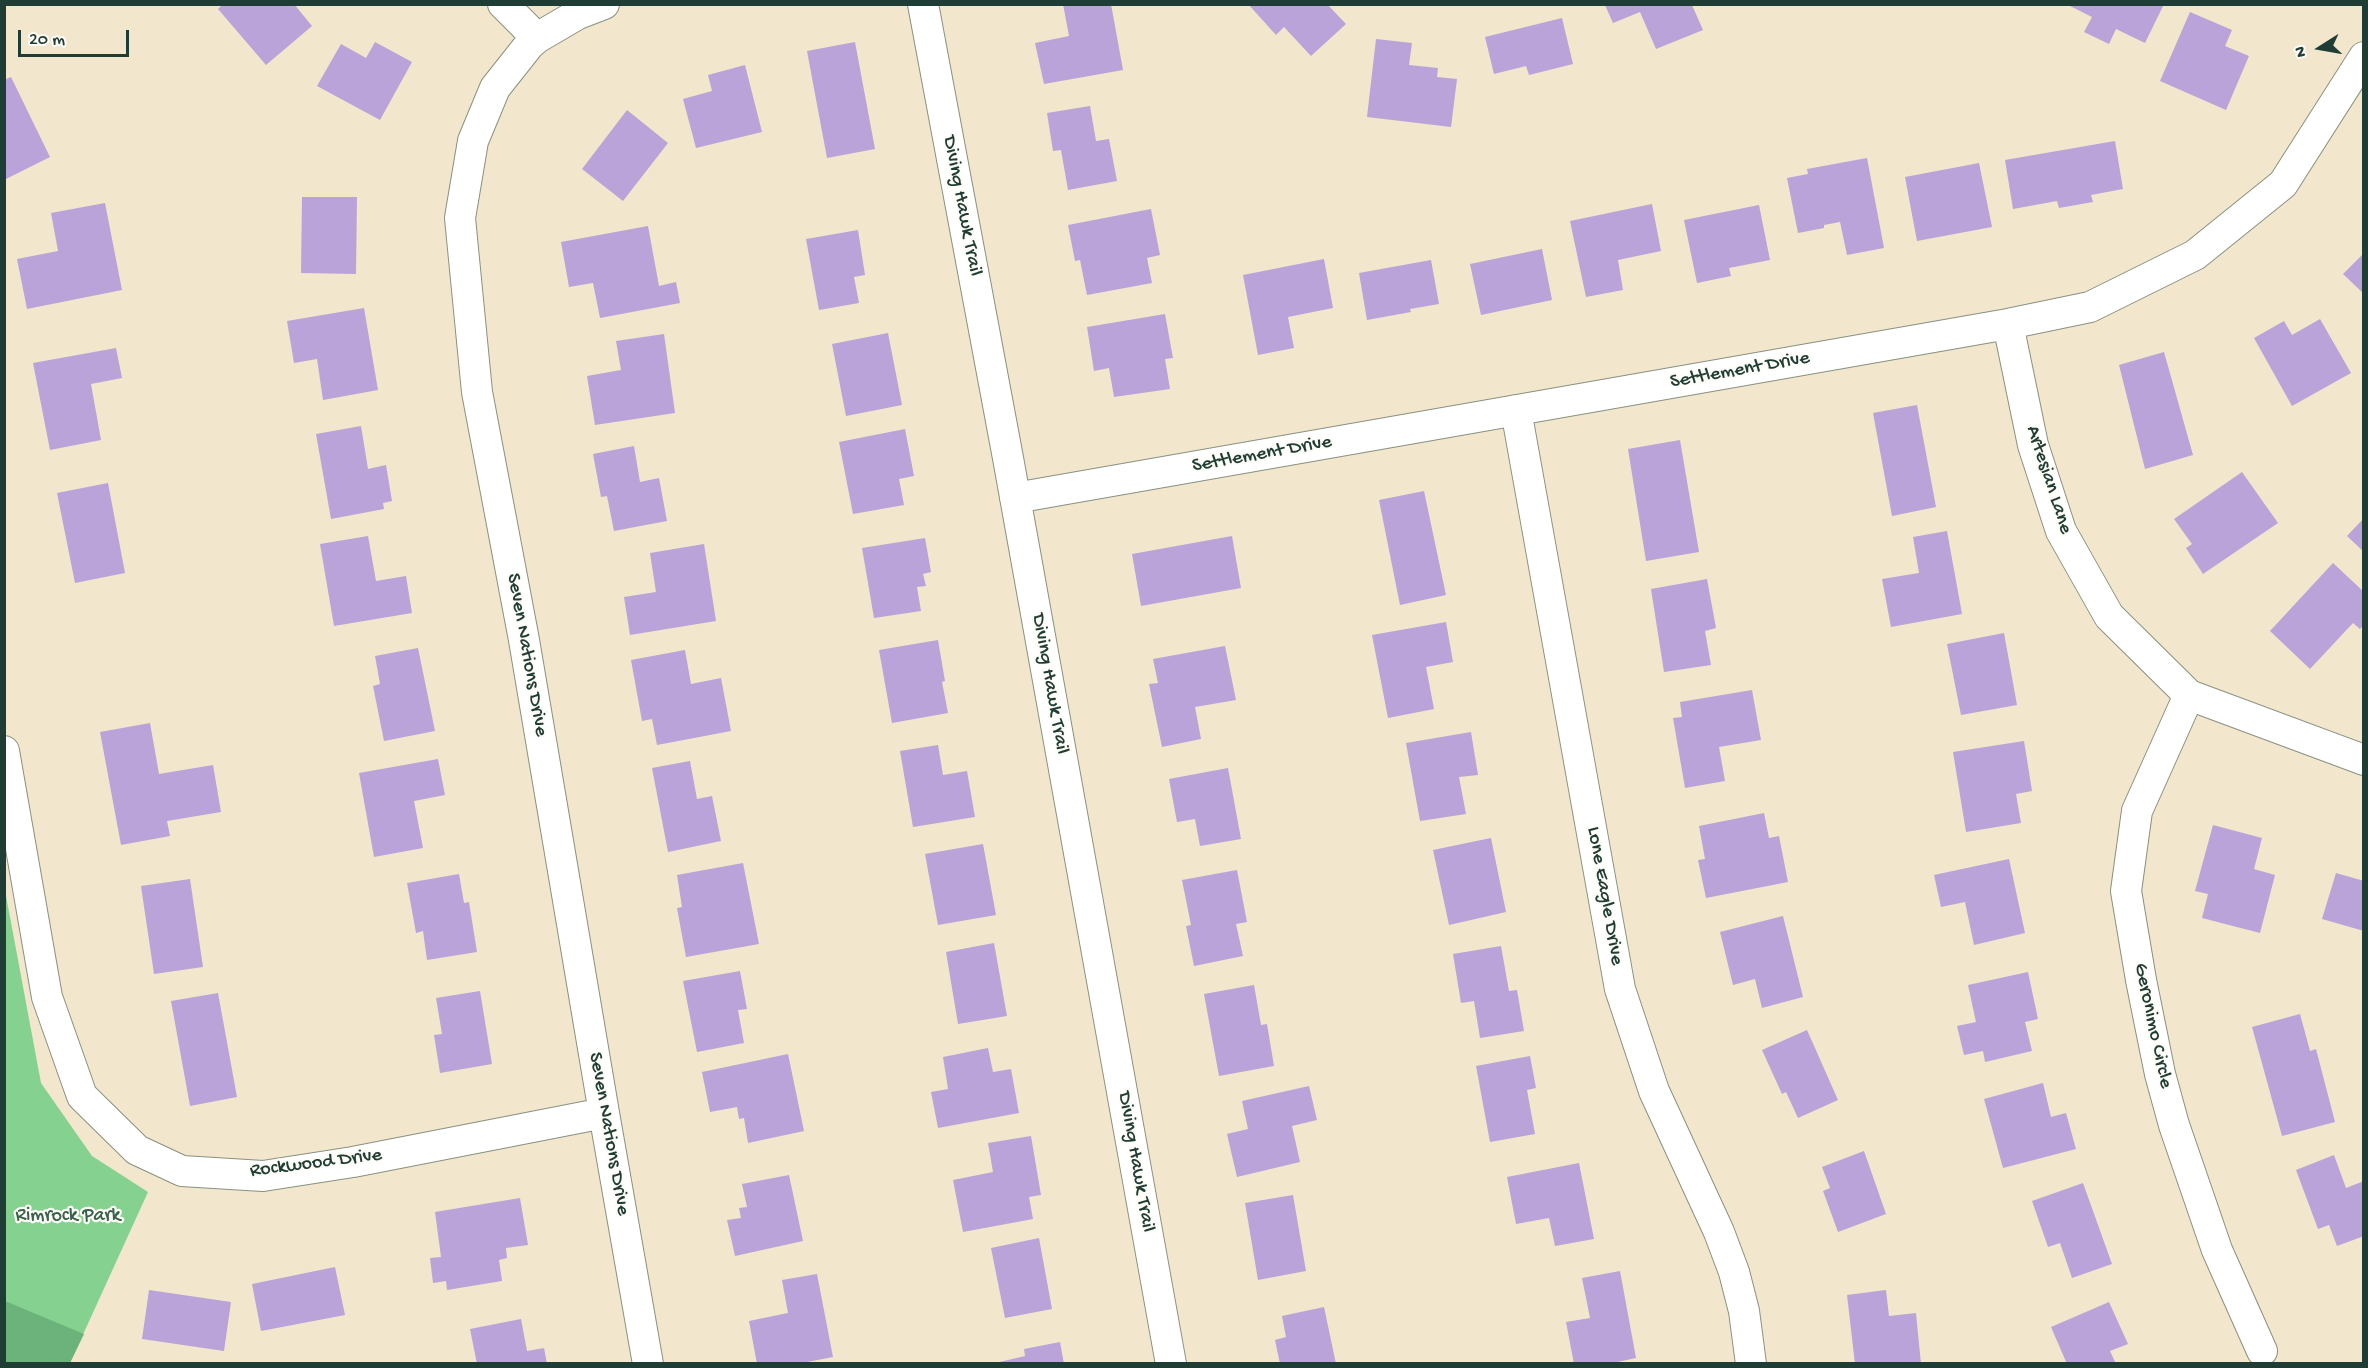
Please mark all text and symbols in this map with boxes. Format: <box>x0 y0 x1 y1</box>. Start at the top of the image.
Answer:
scale bar <box>21 18 132 56</box>
north arrow <box>2290 18 2350 78</box>
text: 20 m <box>29 30 65 51</box>
text: N <box>2292 45 2312 58</box>
street label: Diving Hawk Trail <box>936 134 986 278</box>
street label: Settlement Drive <box>1668 347 1812 395</box>
street label: Artesian Lane <box>2019 423 2077 537</box>
street label: Settlement Drive <box>1190 431 1334 479</box>
street label: Seven Nations Drive <box>500 572 552 738</box>
street label: Diving Hawk Trail <box>1025 612 1073 756</box>
street label: Lone Eagle Drive <box>1580 825 1628 967</box>
street label: Geronimo Circle <box>2127 961 2177 1091</box>
street label: Seven Nations Drive <box>582 1051 634 1217</box>
street label: Diving Hawk Trail <box>1111 1090 1159 1234</box>
street label: Rockwood Drive <box>249 1144 383 1184</box>
park label: Rimrock Park <box>15 1205 121 1229</box>

